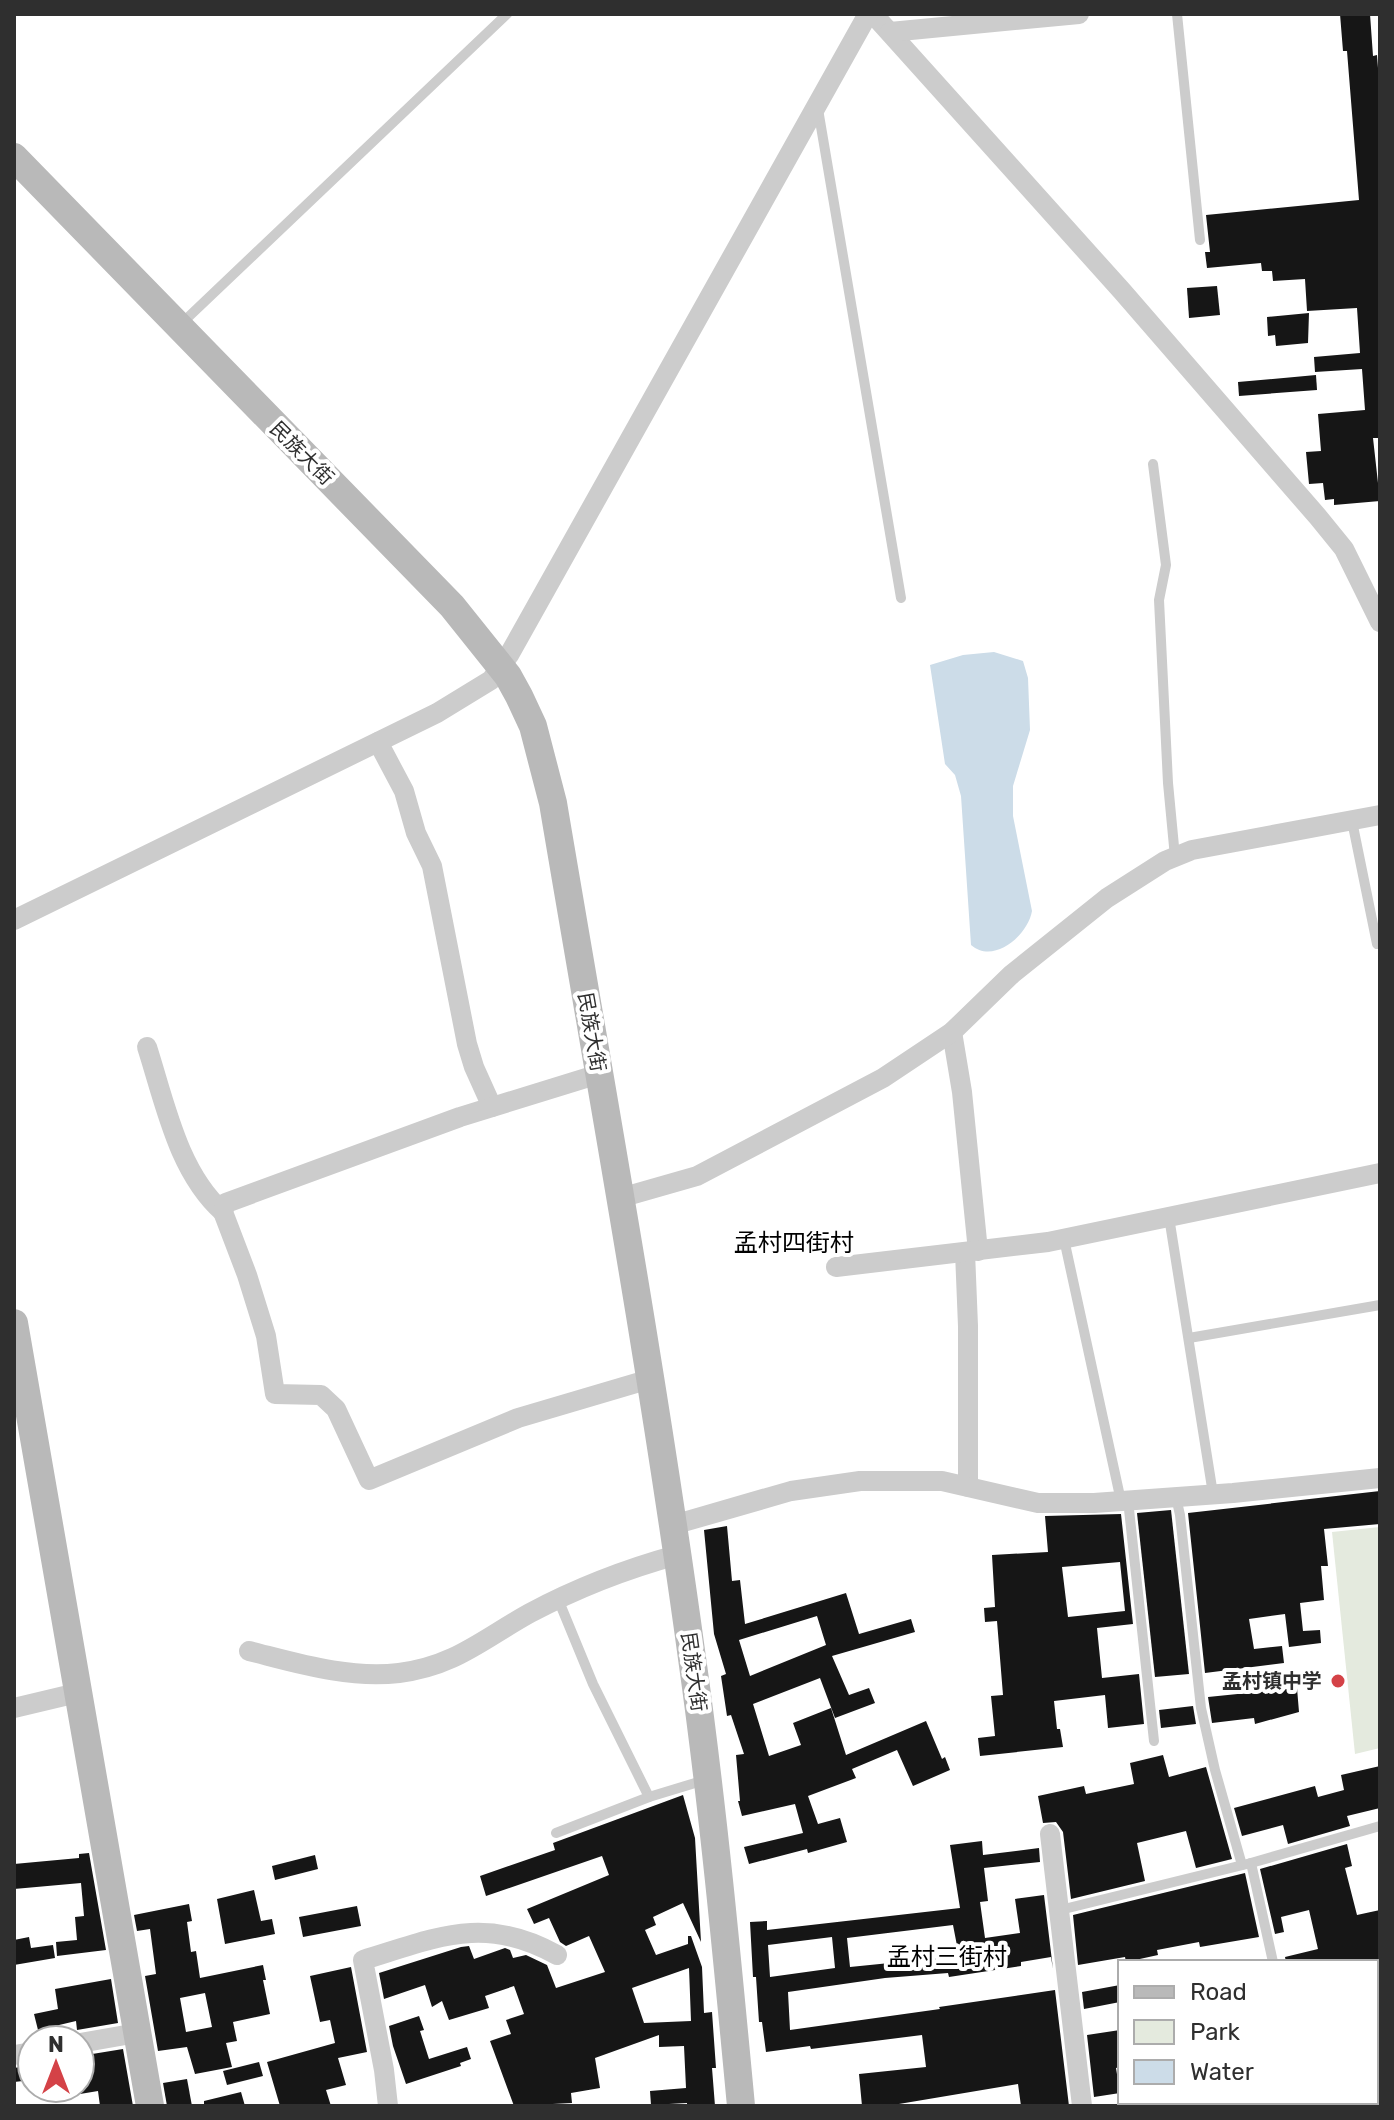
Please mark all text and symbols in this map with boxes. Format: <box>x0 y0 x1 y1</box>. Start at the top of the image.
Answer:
street label: 民族大街 <box>265 416 339 490</box>
street label: 民族大街 <box>573 991 611 1073</box>
district label: 孟村四街村 <box>734 1229 854 1257</box>
street label: 民族大街 <box>677 1631 711 1713</box>
place label: 孟村镇中学 <box>1222 1669 1322 1693</box>
marker: 孟村镇中学 <box>1329 1672 1347 1690</box>
district label: 孟村三街村 <box>887 1943 1007 1971</box>
legend <box>1118 1960 1378 2104</box>
text: Road <box>1190 1978 1247 2006</box>
text: Park <box>1190 2018 1241 2046</box>
north arrow <box>16 2024 96 2104</box>
text: N <box>48 2031 64 2058</box>
text: Water <box>1190 2058 1254 2086</box>

